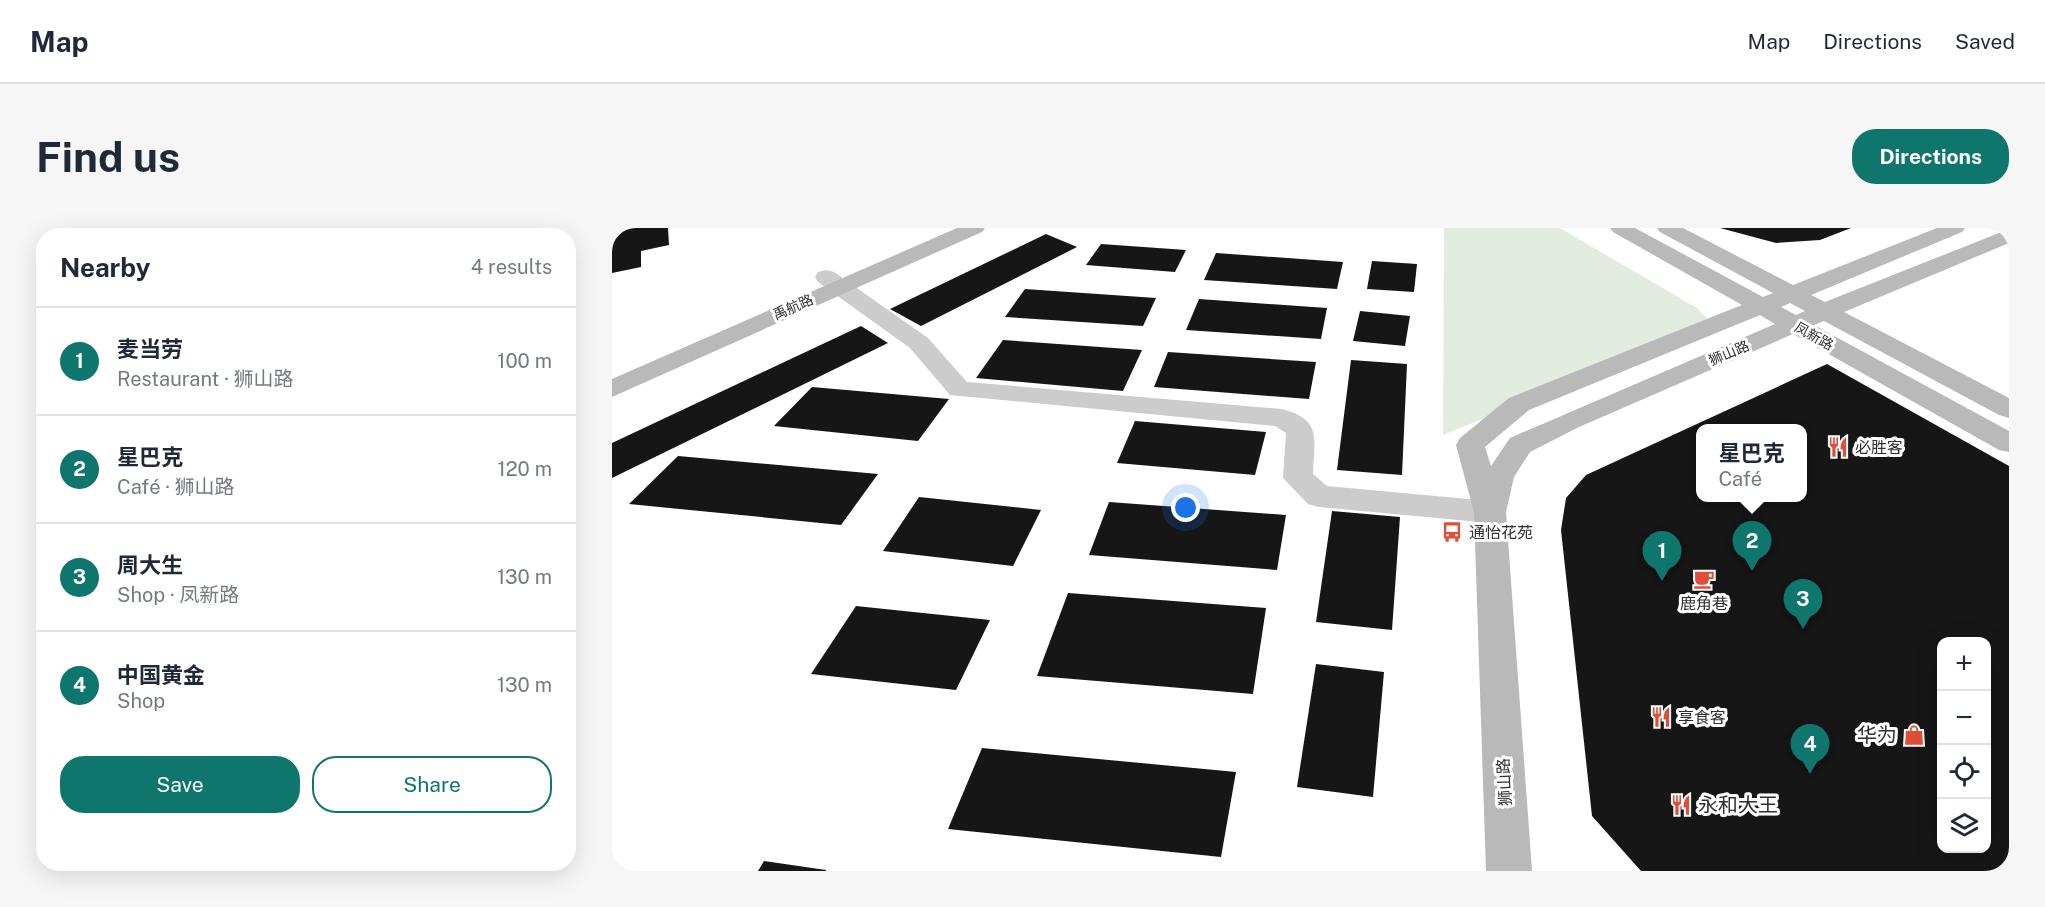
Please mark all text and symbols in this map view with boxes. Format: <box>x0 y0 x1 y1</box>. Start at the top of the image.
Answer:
text: Map <box>30 25 89 58</box>
text: Map <box>1748 29 1790 54</box>
text: Directions <box>1823 29 1922 54</box>
text: Saved <box>1955 29 2015 54</box>
button: Directions <box>1852 129 2009 184</box>
text: Find us <box>36 132 180 181</box>
text: Nearby <box>60 252 150 283</box>
text: 4 results <box>471 255 552 279</box>
street label: 禹航路 <box>771 291 815 323</box>
street label: 凤新路 <box>1792 319 1836 353</box>
text: 麦当劳 <box>117 336 183 362</box>
street label: 狮山路 <box>1707 337 1751 369</box>
text: 1 <box>75 349 84 373</box>
text: 100 m <box>497 349 552 373</box>
text: Restaurant · 狮山路 <box>117 367 293 391</box>
popup <box>1696 424 1807 502</box>
restaurant icon: 必胜客 <box>1826 435 1850 459</box>
place label: 必胜客 <box>1855 438 1903 457</box>
text: 星巴克 <box>1718 440 1785 466</box>
text: 星巴克 <box>117 444 183 470</box>
text: 2 <box>73 457 86 481</box>
text: 120 m <box>498 457 552 481</box>
text: Café <box>1718 467 1762 491</box>
text: Café · 狮山路 <box>117 475 235 499</box>
your location <box>1171 493 1200 522</box>
bus stop icon: 通怡花苑 <box>1440 520 1464 544</box>
pin: 2 <box>1732 522 1772 571</box>
place label: 通怡花苑 <box>1469 523 1533 542</box>
pin: 1 <box>1642 532 1682 581</box>
text: 周大生 <box>117 552 183 578</box>
text: 3 <box>73 565 86 589</box>
text: 130 m <box>497 565 552 589</box>
cafe icon: 鹿角巷 <box>1692 567 1716 591</box>
pin: 3 <box>1784 580 1822 629</box>
text: Shop · 凤新路 <box>117 583 239 607</box>
place label: 鹿角巷 <box>1680 594 1728 613</box>
map controls <box>1937 637 1991 853</box>
button: + <box>1937 637 1991 691</box>
text: 中国黄金 <box>117 662 205 688</box>
text: 4 <box>73 673 86 697</box>
text: 130 m <box>497 673 552 697</box>
text: Shop <box>117 689 165 713</box>
button: − <box>1937 691 1991 745</box>
restaurant icon: 享食客 <box>1649 705 1673 729</box>
place label: 享食客 <box>1678 708 1726 727</box>
place label: 华为 <box>1857 723 1897 747</box>
shop icon: 华为 <box>1902 723 1926 747</box>
pin: 4 <box>1790 724 1830 774</box>
button: locate <box>1937 745 1991 799</box>
button: Save <box>60 756 300 813</box>
button: Share <box>312 756 552 813</box>
street label: 狮山路 <box>1494 758 1515 806</box>
restaurant icon: 永和大王 <box>1669 793 1693 817</box>
place label: 永和大王 <box>1698 793 1778 817</box>
button: layers <box>1937 799 1991 853</box>

